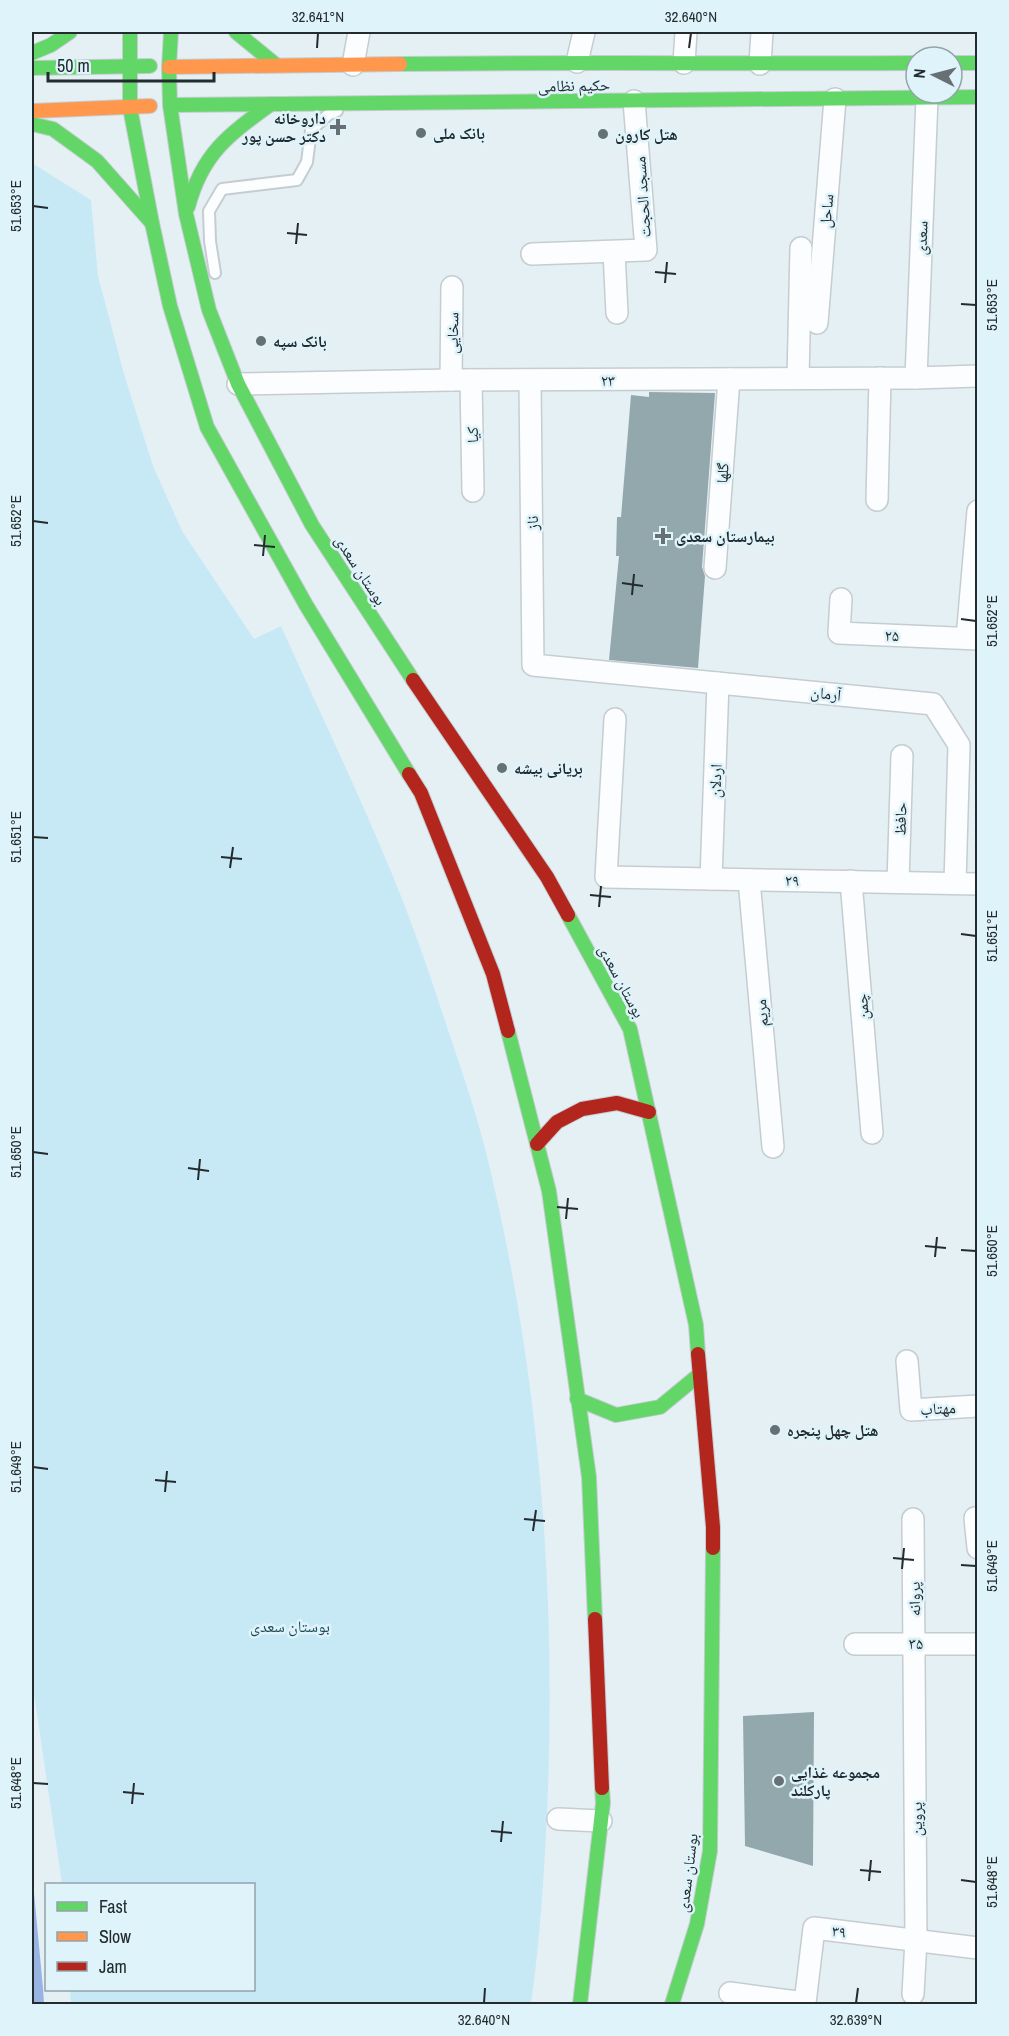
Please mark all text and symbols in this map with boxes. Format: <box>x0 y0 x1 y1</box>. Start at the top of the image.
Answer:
text: 32.641°N <box>292 6 344 27</box>
text: 32.640°N <box>665 6 717 27</box>
scale bar <box>48 45 214 83</box>
north arrow <box>904 45 964 105</box>
text: 50 m <box>57 53 90 78</box>
text: N <box>908 68 931 79</box>
street label: حکیم نظامی <box>538 73 610 97</box>
place label: داروخانه دکتر حسن پور <box>241 107 326 147</box>
marker: داروخانه دکتر حسن پور <box>331 120 345 134</box>
place label: بانک ملی <box>433 122 485 144</box>
place label: هتل کارون <box>615 123 678 145</box>
marker: بانک ملی <box>414 126 428 140</box>
marker: هتل کارون <box>596 127 610 141</box>
street label: مسجد الحجت <box>628 156 656 238</box>
text: 51.653°E <box>5 180 26 232</box>
street label: ساحل <box>814 193 838 229</box>
street label: سعدی <box>909 220 933 256</box>
text: 51.653°E <box>981 279 1002 331</box>
street label: سخایی <box>441 312 463 354</box>
place label: بانک سپه <box>273 330 327 352</box>
marker: بانک سپه <box>254 334 268 348</box>
street label: ۲۳ <box>601 369 615 391</box>
street label: کیا <box>461 426 483 443</box>
street label: گلها <box>710 462 734 484</box>
text: 51.652°E <box>5 495 26 547</box>
street label: ناز <box>521 515 543 532</box>
place label: بیمارستان سعدی <box>676 525 775 547</box>
marker: بیمارستان سعدی <box>654 527 672 545</box>
street label: بوستان سعدی <box>330 531 392 609</box>
text: 51.652°E <box>981 595 1002 647</box>
street label: ۲۵ <box>884 624 900 646</box>
street label: آرمان <box>810 680 843 706</box>
place label: بریانی بیشه <box>514 757 583 779</box>
marker: بریانی بیشه <box>495 761 509 775</box>
street label: اردلان <box>703 763 727 799</box>
street label: حافظ <box>888 802 912 836</box>
text: 51.651°E <box>5 811 26 863</box>
street label: ۲۹ <box>785 869 799 891</box>
text: 51.651°E <box>981 910 1002 962</box>
street label: بوستان سعدی <box>594 941 650 1021</box>
street label: چمن <box>850 993 874 1021</box>
street label: مریم <box>749 998 773 1028</box>
text: 51.650°E <box>5 1126 26 1178</box>
text: 51.650°E <box>981 1225 1002 1277</box>
street label: مهتاب <box>920 1396 956 1420</box>
place label: هتل چهل پنجره <box>787 1419 879 1441</box>
marker: هتل چهل پنجره <box>768 1423 782 1437</box>
text: 51.649°E <box>5 1441 26 1493</box>
text: 51.649°E <box>981 1540 1002 1592</box>
street label: پروانه <box>903 1581 925 1617</box>
park label: بوستان سعدی <box>250 1615 330 1637</box>
street label: ۳۵ <box>909 1632 923 1654</box>
text: 51.648°E <box>5 1757 26 1809</box>
place label: مجموعه غذایی پارکلند <box>791 1761 880 1801</box>
marker: مجموعه غذایی پارکلند <box>772 1774 786 1788</box>
street label: پروین <box>905 1802 927 1836</box>
street label: بوستان سعدی <box>671 1832 703 1914</box>
text: 51.648°E <box>981 1856 1002 1908</box>
legend <box>45 1883 255 1991</box>
text: Fast <box>99 1894 127 1919</box>
street label: ۳۹ <box>831 1919 847 1943</box>
text: Slow <box>99 1924 131 1949</box>
text: Jam <box>99 1954 127 1979</box>
text: 32.640°N <box>458 2009 510 2030</box>
text: 32.639°N <box>830 2009 882 2030</box>

